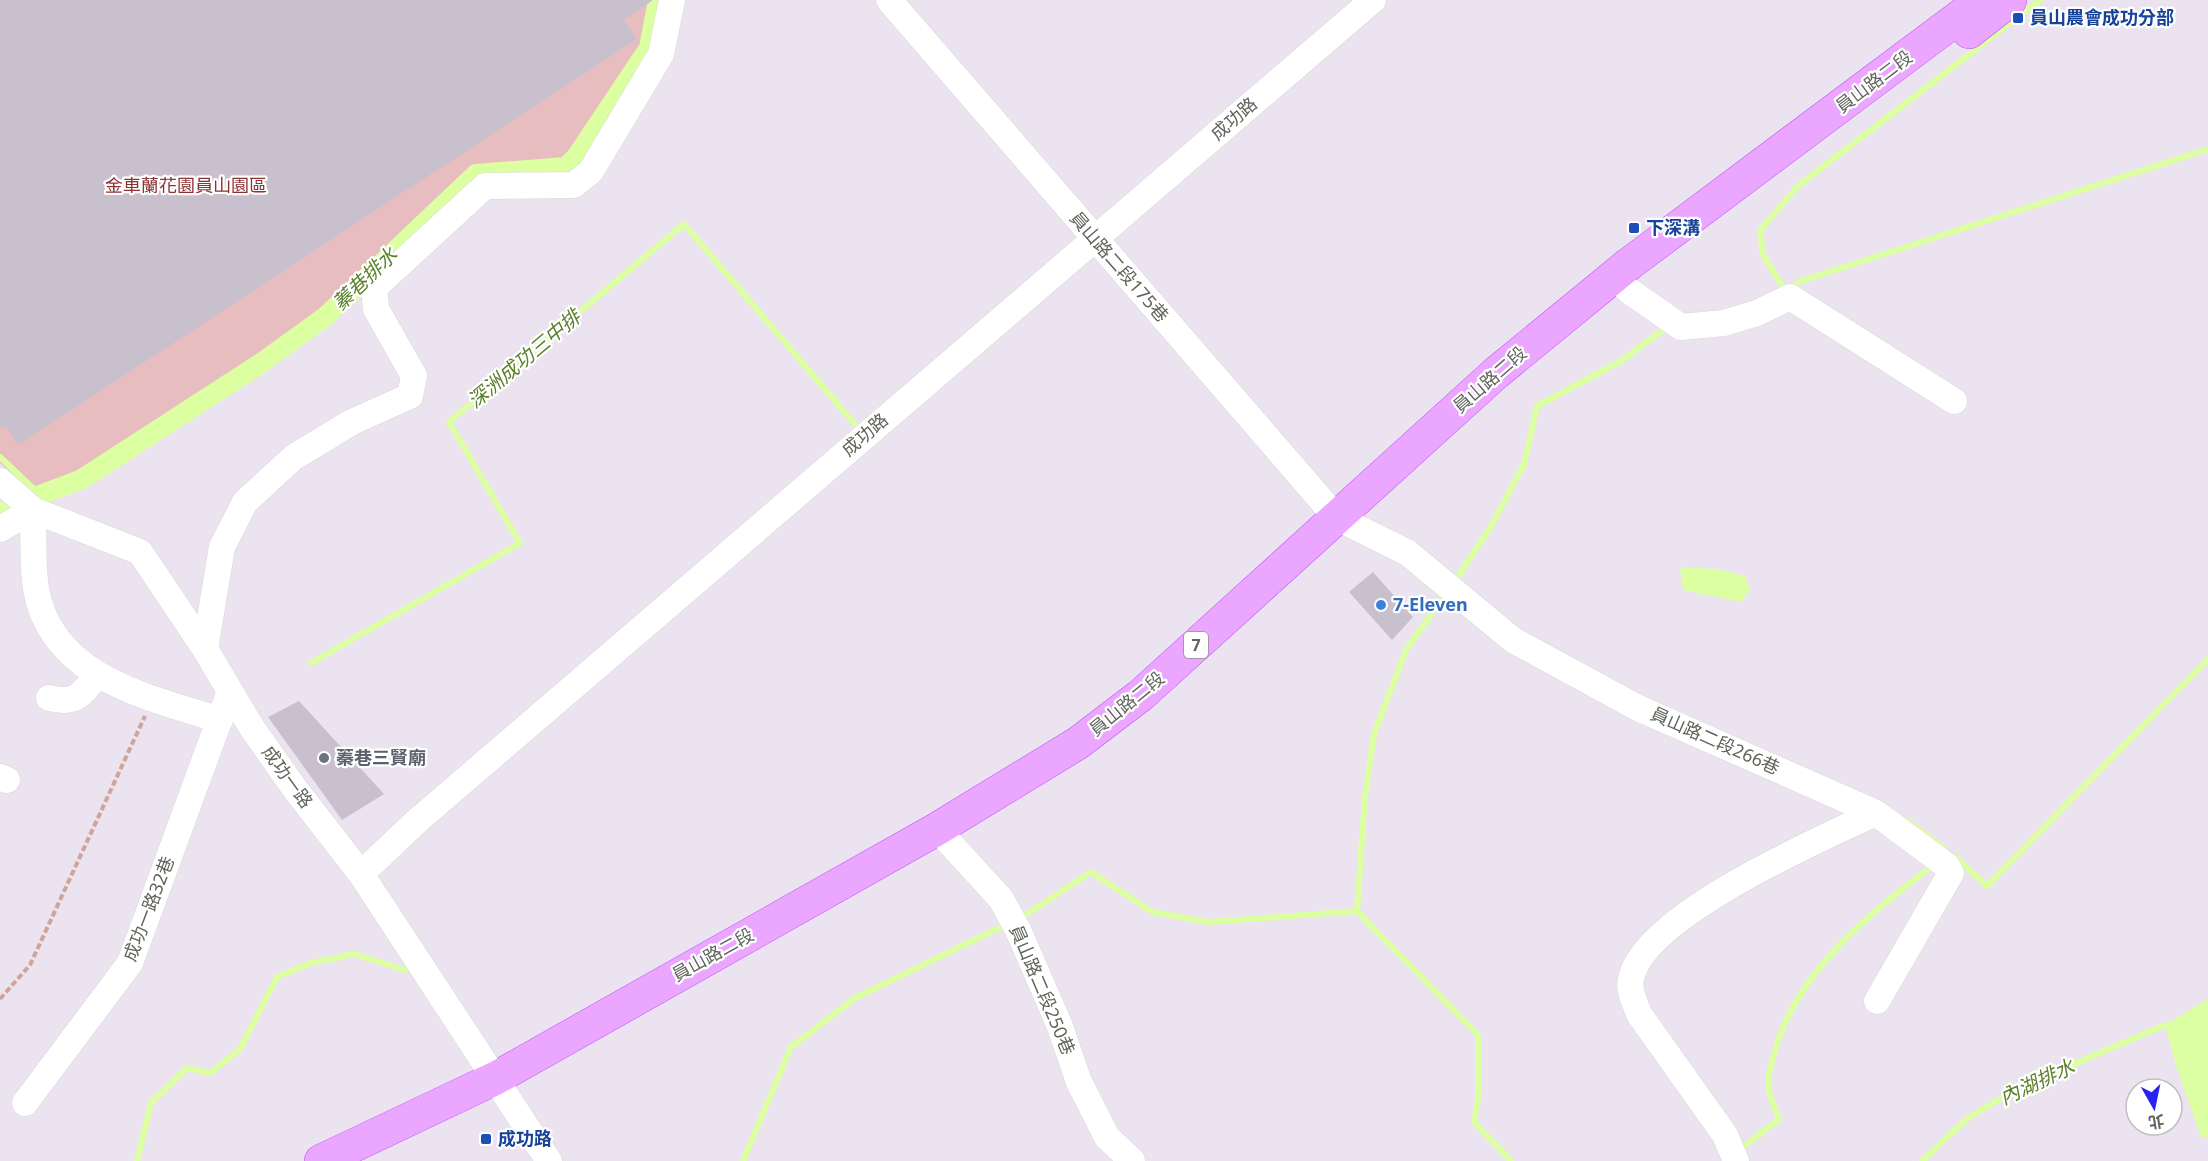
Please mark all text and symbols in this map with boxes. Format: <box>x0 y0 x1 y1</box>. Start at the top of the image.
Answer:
place label: 員山農會成功分部 <box>2030 5 2174 29</box>
marker: 員山農會成功分部 <box>2011 11 2025 25</box>
street label: 員山路二段 <box>1830 45 1917 118</box>
street label: 成功路 <box>1205 91 1262 145</box>
park label: 金車蘭花園員山園區 <box>105 173 267 197</box>
street label: 員山路二段175巷 <box>1065 206 1174 327</box>
place label: 下深溝 <box>1646 215 1700 239</box>
marker: 下深溝 <box>1627 221 1641 235</box>
water label: 蓁巷排水 <box>327 240 404 316</box>
water label: 深洲成功三中排 <box>461 301 588 414</box>
street label: 員山路二段 <box>1448 341 1531 418</box>
street label: 成功路 <box>836 407 893 461</box>
place label: 7-Eleven <box>1393 592 1468 616</box>
marker: 7-Eleven <box>1374 598 1388 612</box>
road number: 7 <box>1184 632 1208 658</box>
street label: 員山路二段 <box>1084 666 1169 741</box>
street label: 員山路二段266巷 <box>1647 701 1784 779</box>
street label: 成功一路 <box>257 740 319 813</box>
place label: 蓁巷三賢廟 <box>336 745 426 769</box>
marker: 蓁巷三賢廟 <box>317 751 331 765</box>
street label: 成功一路32巷 <box>117 853 179 965</box>
street label: 員山路二段250巷 <box>1005 921 1081 1058</box>
street label: 員山路二段 <box>667 922 758 986</box>
water label: 內湖排水 <box>1995 1052 2080 1111</box>
north arrow <box>2124 1077 2184 1137</box>
text: 北 <box>2147 1110 2166 1134</box>
place label: 成功路 <box>498 1126 552 1150</box>
marker: 成功路 <box>479 1132 493 1146</box>

